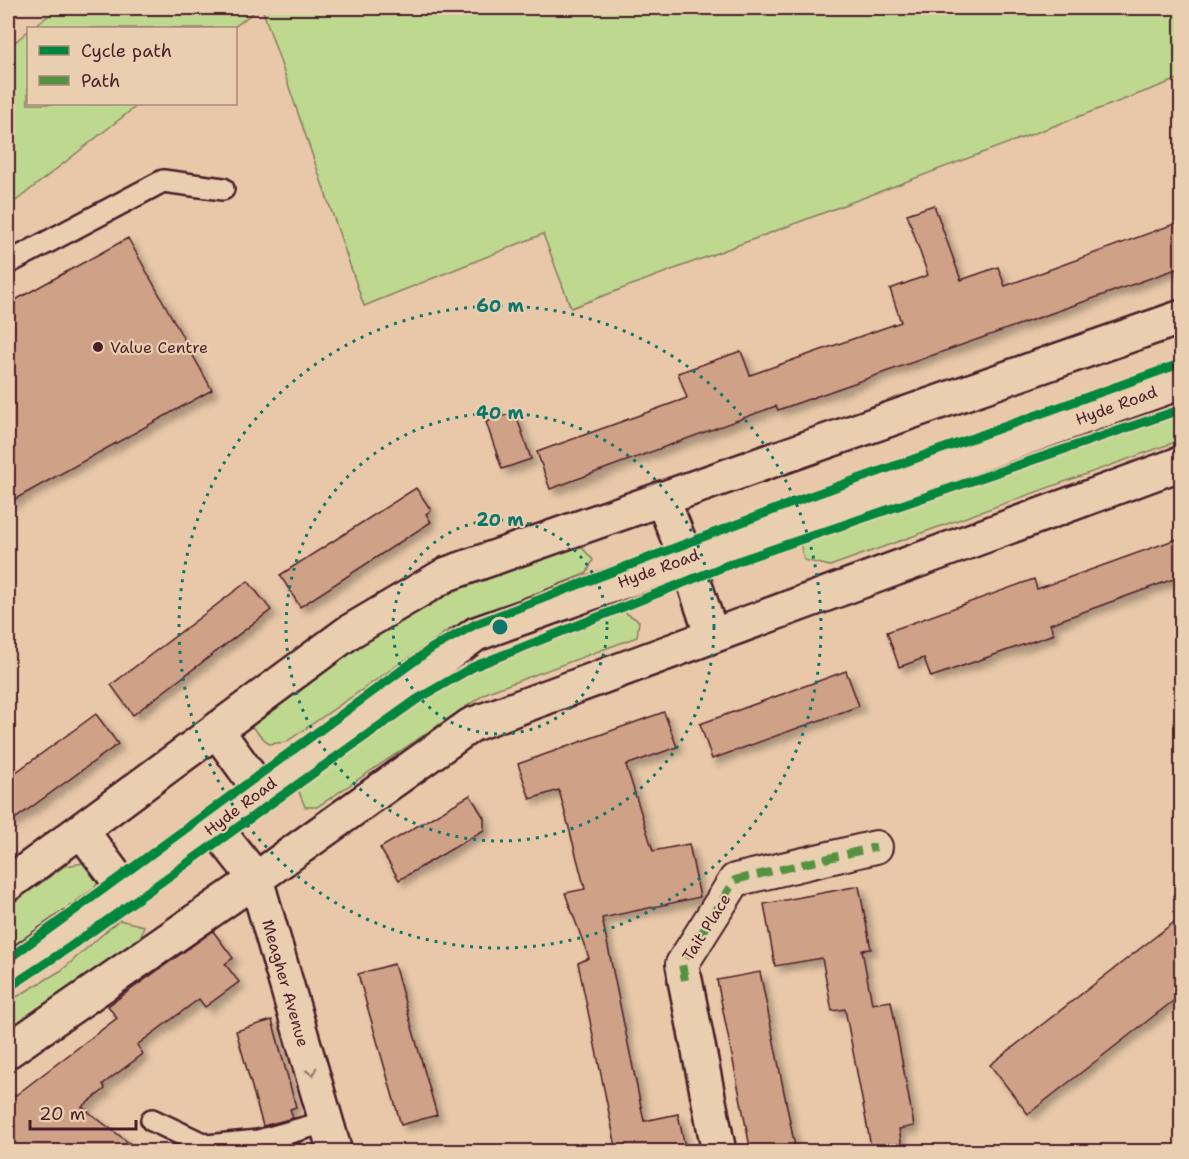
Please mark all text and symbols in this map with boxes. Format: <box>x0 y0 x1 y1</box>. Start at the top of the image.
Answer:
legend <box>27 27 237 105</box>
text: Cycle path <box>81 39 172 63</box>
text: Path <box>81 69 120 93</box>
text: 60 m <box>476 294 524 318</box>
place label: Value Centre <box>110 337 208 358</box>
marker: Value Centre <box>91 340 105 354</box>
street label: Hyde Road <box>1072 381 1160 430</box>
text: 40 m <box>476 401 524 425</box>
text: 20 m <box>476 508 524 532</box>
street label: Hyde Road <box>614 544 702 593</box>
centre of rings <box>490 617 510 637</box>
street label: Hyde Road <box>200 772 281 841</box>
street label: Tait Place <box>678 890 735 965</box>
street label: Meagher Avenue <box>257 917 314 1049</box>
one-way arrow <box>304 1067 317 1077</box>
scale bar <box>30 1093 136 1131</box>
text: 20 m <box>39 1102 85 1126</box>

